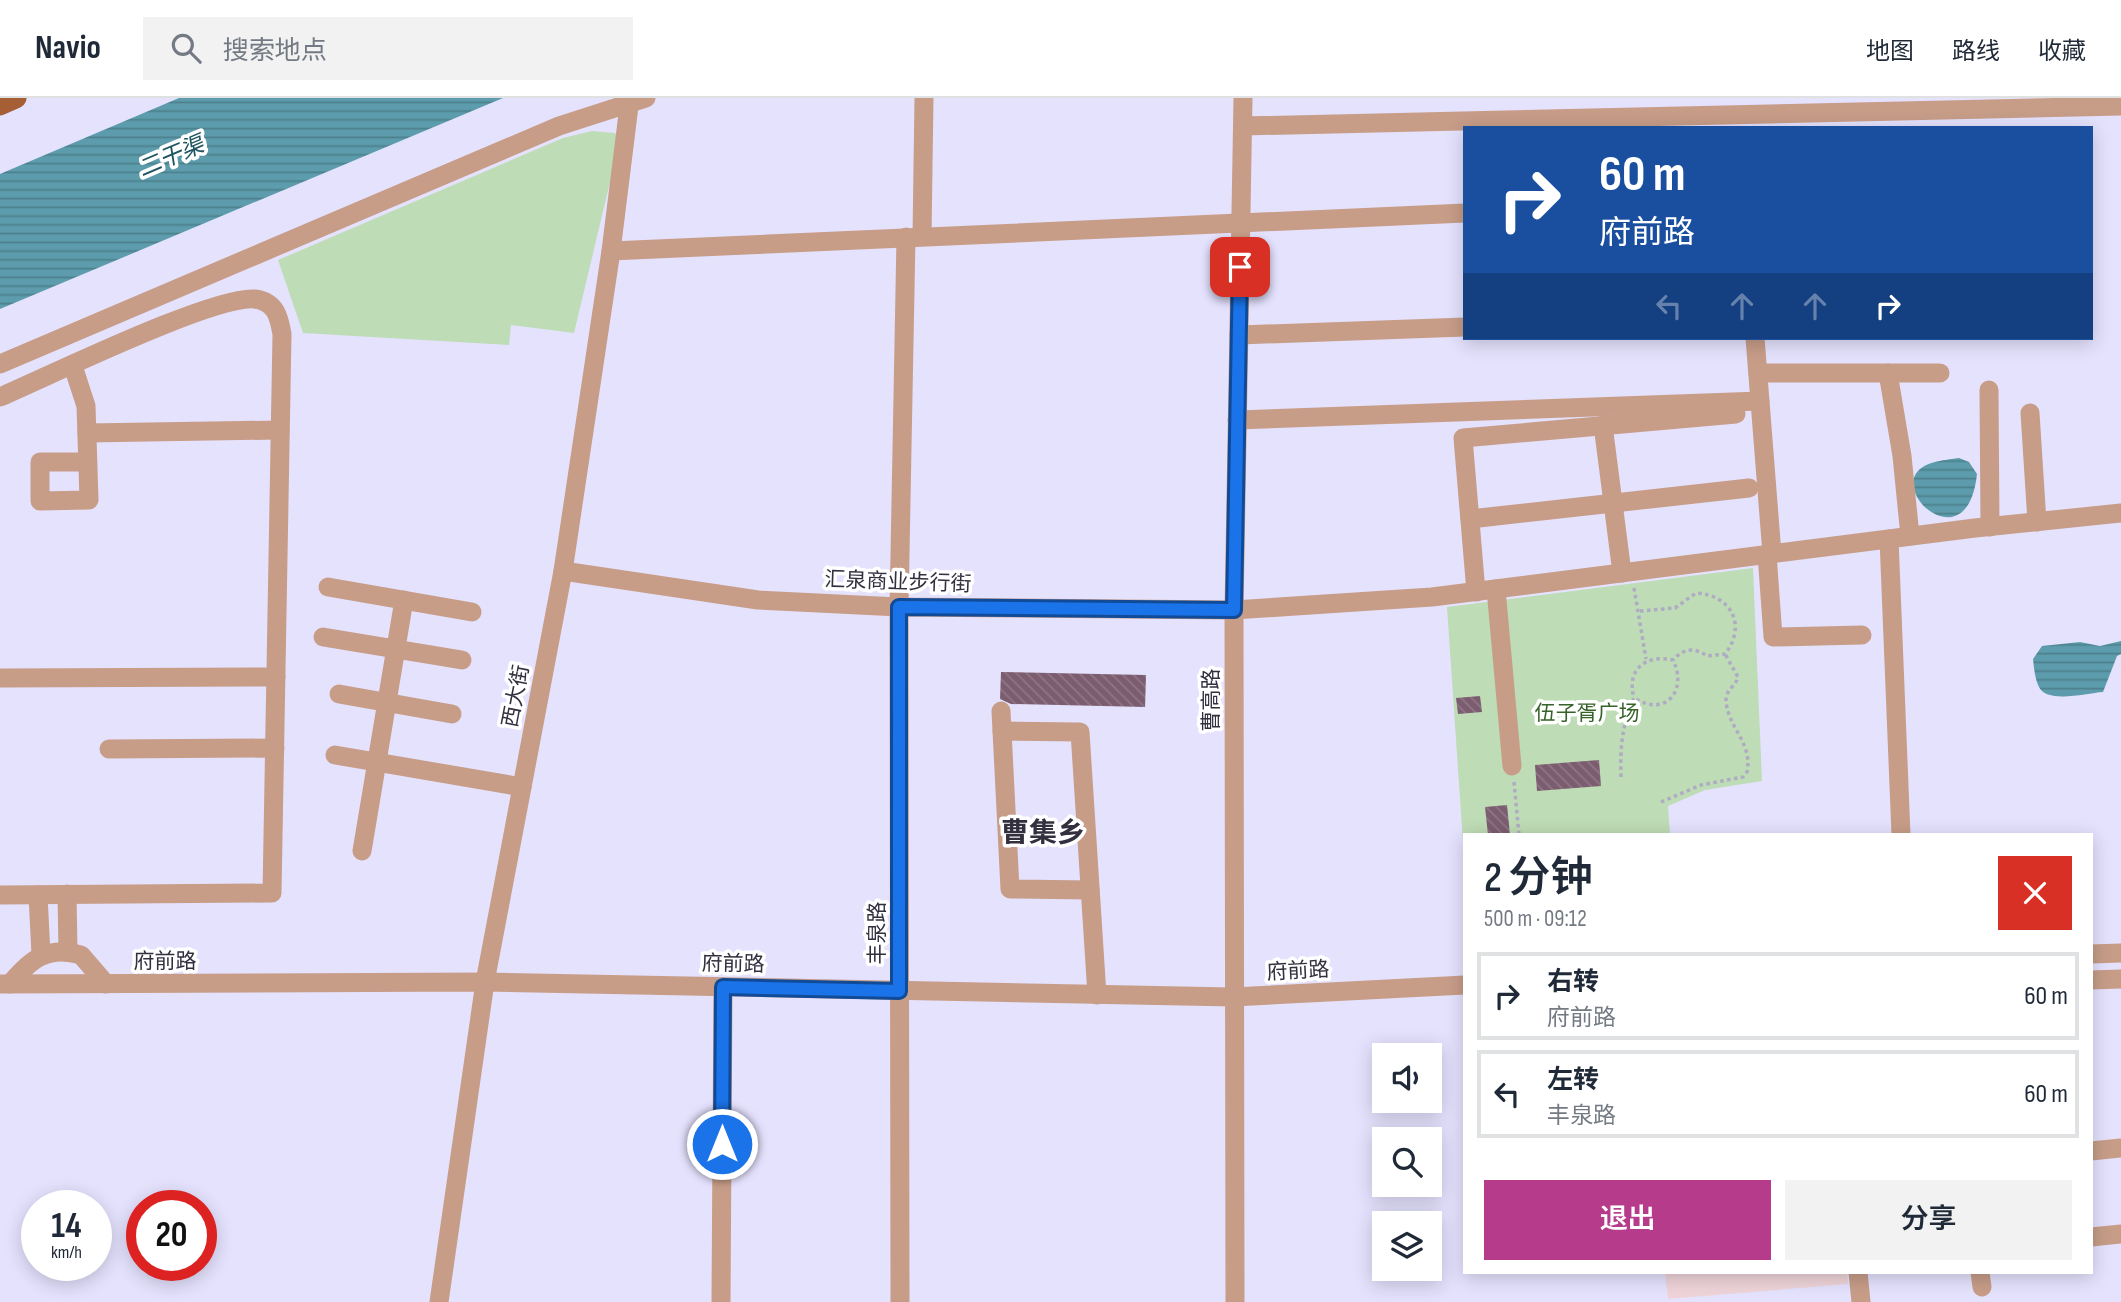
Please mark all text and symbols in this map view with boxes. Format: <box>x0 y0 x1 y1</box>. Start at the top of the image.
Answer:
search box <box>143 17 633 80</box>
text: Navio <box>35 28 101 68</box>
icon: search <box>167 29 205 67</box>
text: 搜索地点 <box>223 36 327 67</box>
text: 地图 <box>1866 37 1914 66</box>
text: 路线 <box>1952 37 2000 66</box>
text: 收藏 <box>2038 37 2086 66</box>
water label: 二干渠 <box>134 129 211 183</box>
text: 60 m <box>1599 146 1686 205</box>
icon: right <box>1484 154 1575 245</box>
text: 府前路 <box>1599 214 1695 253</box>
pin <box>1210 237 1270 297</box>
icon: arrive <box>1221 248 1259 286</box>
icon: left <box>1650 287 1688 325</box>
icon: ahead <box>1723 287 1761 325</box>
icon: ahead <box>1796 287 1834 325</box>
icon: right <box>1869 287 1907 325</box>
street label: 汇泉商业步行街 <box>824 567 972 597</box>
street label: 西大街 <box>498 663 534 729</box>
street label: 曹高路 <box>1199 669 1224 732</box>
park label: 伍子胥广场 <box>1535 701 1640 726</box>
district label: 曹集乡 <box>1001 817 1085 850</box>
text: 2 分钟 <box>1484 853 1593 904</box>
button: close <box>1998 856 2072 930</box>
street label: 丰泉路 <box>865 902 890 965</box>
text: 500 m · 09:12 <box>1484 905 1587 933</box>
street label: 府前路 <box>134 949 197 974</box>
street label: 府前路 <box>701 951 765 977</box>
street label: 府前路 <box>1266 957 1330 985</box>
text: 右转 <box>1547 967 1599 998</box>
icon: right <box>1488 977 1526 1015</box>
text: 60 m <box>2024 981 2068 1012</box>
text: 府前路 <box>1547 1004 1616 1032</box>
map controls <box>1372 1043 1442 1281</box>
button: sound <box>1372 1043 1442 1113</box>
text: 左转 <box>1547 1065 1599 1096</box>
icon: left <box>1488 1075 1526 1113</box>
text: 60 m <box>2024 1079 2068 1110</box>
text: 丰泉路 <box>1547 1102 1616 1130</box>
position arrow <box>685 1107 759 1181</box>
button: search <box>1372 1127 1442 1197</box>
button: 退出 <box>1484 1180 1771 1260</box>
button: 分享 <box>1785 1180 2072 1260</box>
speed limit sign: 20 <box>126 1190 217 1281</box>
text: 14 <box>51 1205 82 1248</box>
button: layers <box>1372 1211 1442 1281</box>
text: km/h <box>51 1242 82 1263</box>

